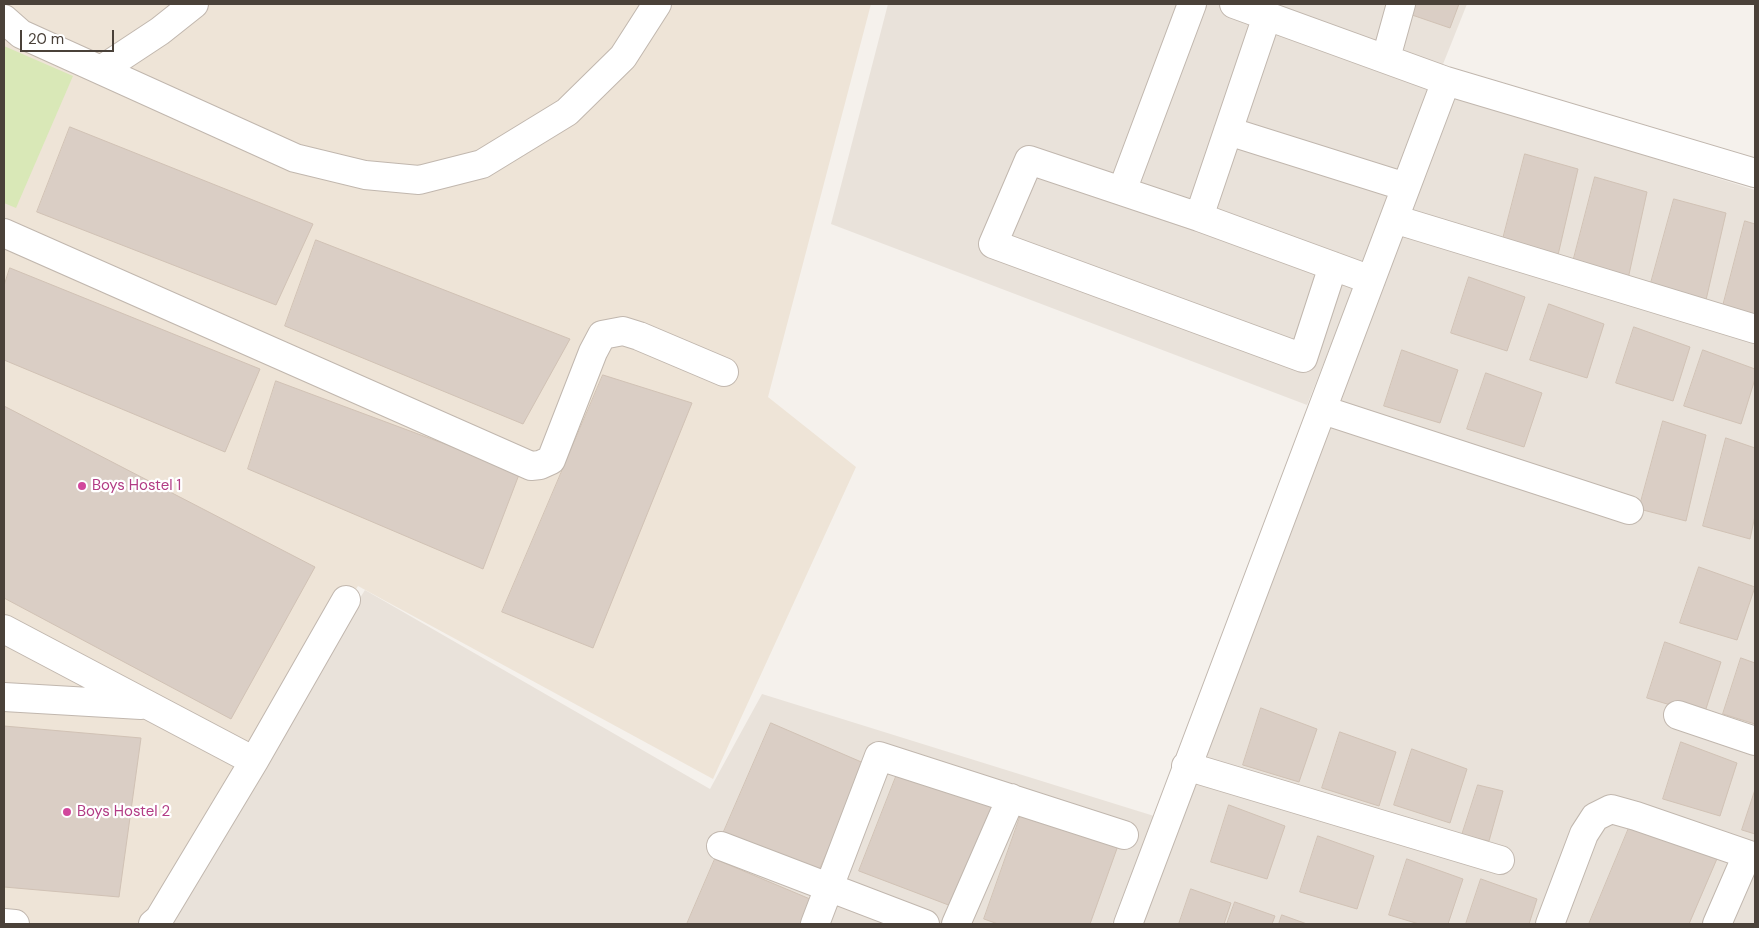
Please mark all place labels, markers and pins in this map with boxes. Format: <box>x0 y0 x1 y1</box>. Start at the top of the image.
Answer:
place label: Boys Hostel 1 <box>92 477 181 495</box>
marker: Boys Hostel 1 <box>76 480 88 492</box>
place label: Boys Hostel 2 <box>77 803 170 821</box>
marker: Boys Hostel 2 <box>61 806 73 818</box>

